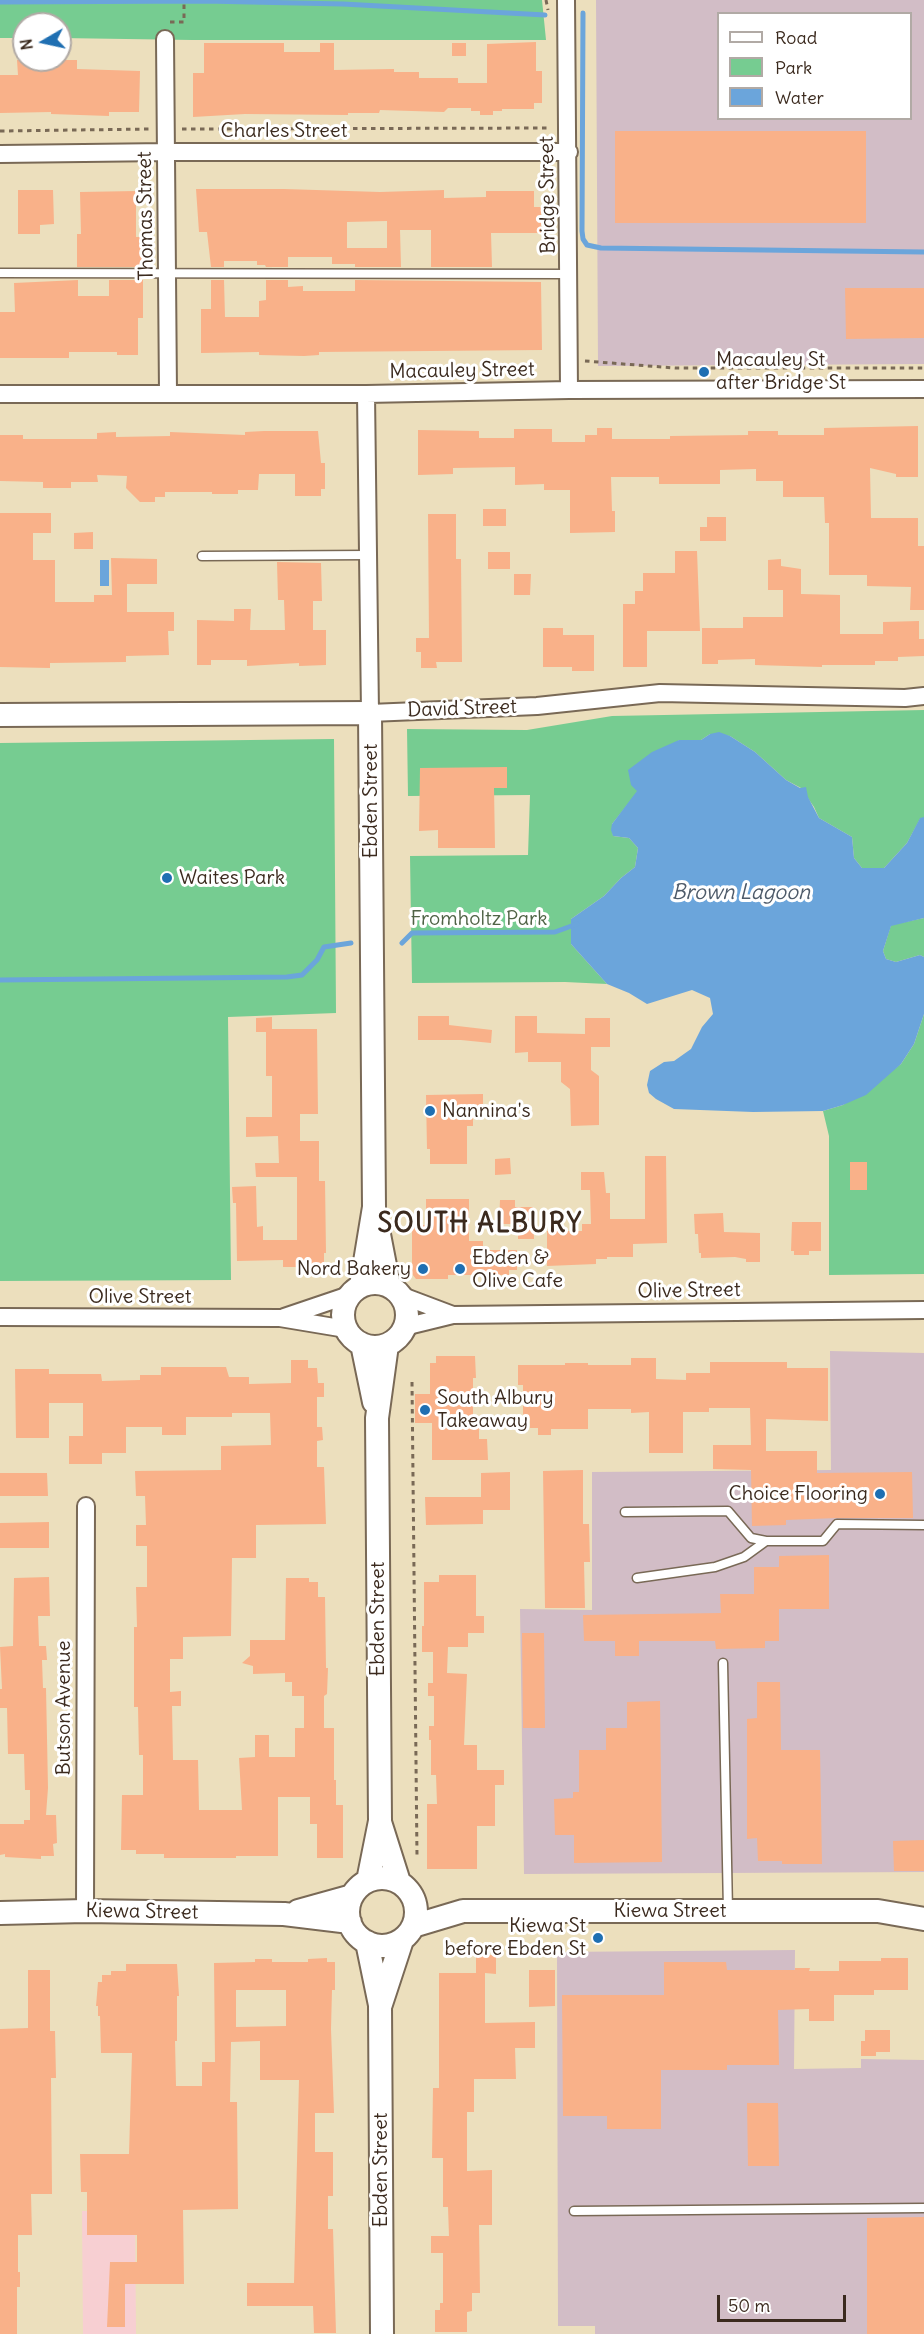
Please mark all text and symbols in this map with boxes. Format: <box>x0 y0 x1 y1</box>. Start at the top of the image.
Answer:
north arrow <box>12 12 72 72</box>
legend <box>717 12 912 120</box>
text: Road <box>775 26 817 49</box>
text: N <box>15 37 37 52</box>
text: Park <box>775 56 812 79</box>
text: Water <box>775 86 824 109</box>
street label: Charles Street <box>221 119 347 143</box>
street label: Bridge Street <box>535 136 561 254</box>
street label: Thomas Street <box>133 151 159 281</box>
place label: Macauley St after Bridge St <box>716 348 846 395</box>
street label: Macauley Street <box>389 358 535 384</box>
marker: Macauley St after Bridge St <box>697 365 711 379</box>
street label: David Street <box>407 695 517 723</box>
street label: Ebden Street <box>359 744 383 858</box>
place label: Waites Park <box>179 866 285 890</box>
marker: Waites Park <box>160 871 174 885</box>
water label: Brown Lagoon <box>672 880 810 906</box>
park label: Fromholtz Park <box>411 907 547 931</box>
place label: Nannina's <box>442 1099 531 1123</box>
marker: Nannina's <box>423 1104 437 1118</box>
district label: SOUTH ALBURY <box>377 1209 583 1241</box>
place label: Ebden & Olive Cafe <box>472 1246 563 1293</box>
place label: Nord Bakery <box>297 1257 411 1281</box>
marker: Nord Bakery <box>416 1262 430 1276</box>
marker: Ebden & Olive Cafe <box>453 1262 467 1276</box>
street label: Olive Street <box>637 1278 741 1304</box>
street label: Olive Street <box>88 1285 192 1309</box>
place label: South Albury Takeaway <box>437 1386 554 1433</box>
marker: South Albury Takeaway <box>418 1403 432 1417</box>
place label: Choice Flooring <box>729 1482 868 1506</box>
marker: Choice Flooring <box>873 1487 887 1501</box>
street label: Ebden Street <box>366 1562 390 1676</box>
street label: Butson Avenue <box>52 1640 76 1776</box>
street label: Kiewa Street <box>85 1899 199 1925</box>
street label: Kiewa Street <box>614 1899 726 1923</box>
place label: Kiewa St before Ebden St <box>444 1914 586 1961</box>
marker: Kiewa St before Ebden St <box>591 1931 605 1945</box>
street label: Ebden Street <box>369 2113 393 2227</box>
scale bar <box>720 2283 849 2321</box>
text: 50 m <box>728 2294 770 2317</box>

